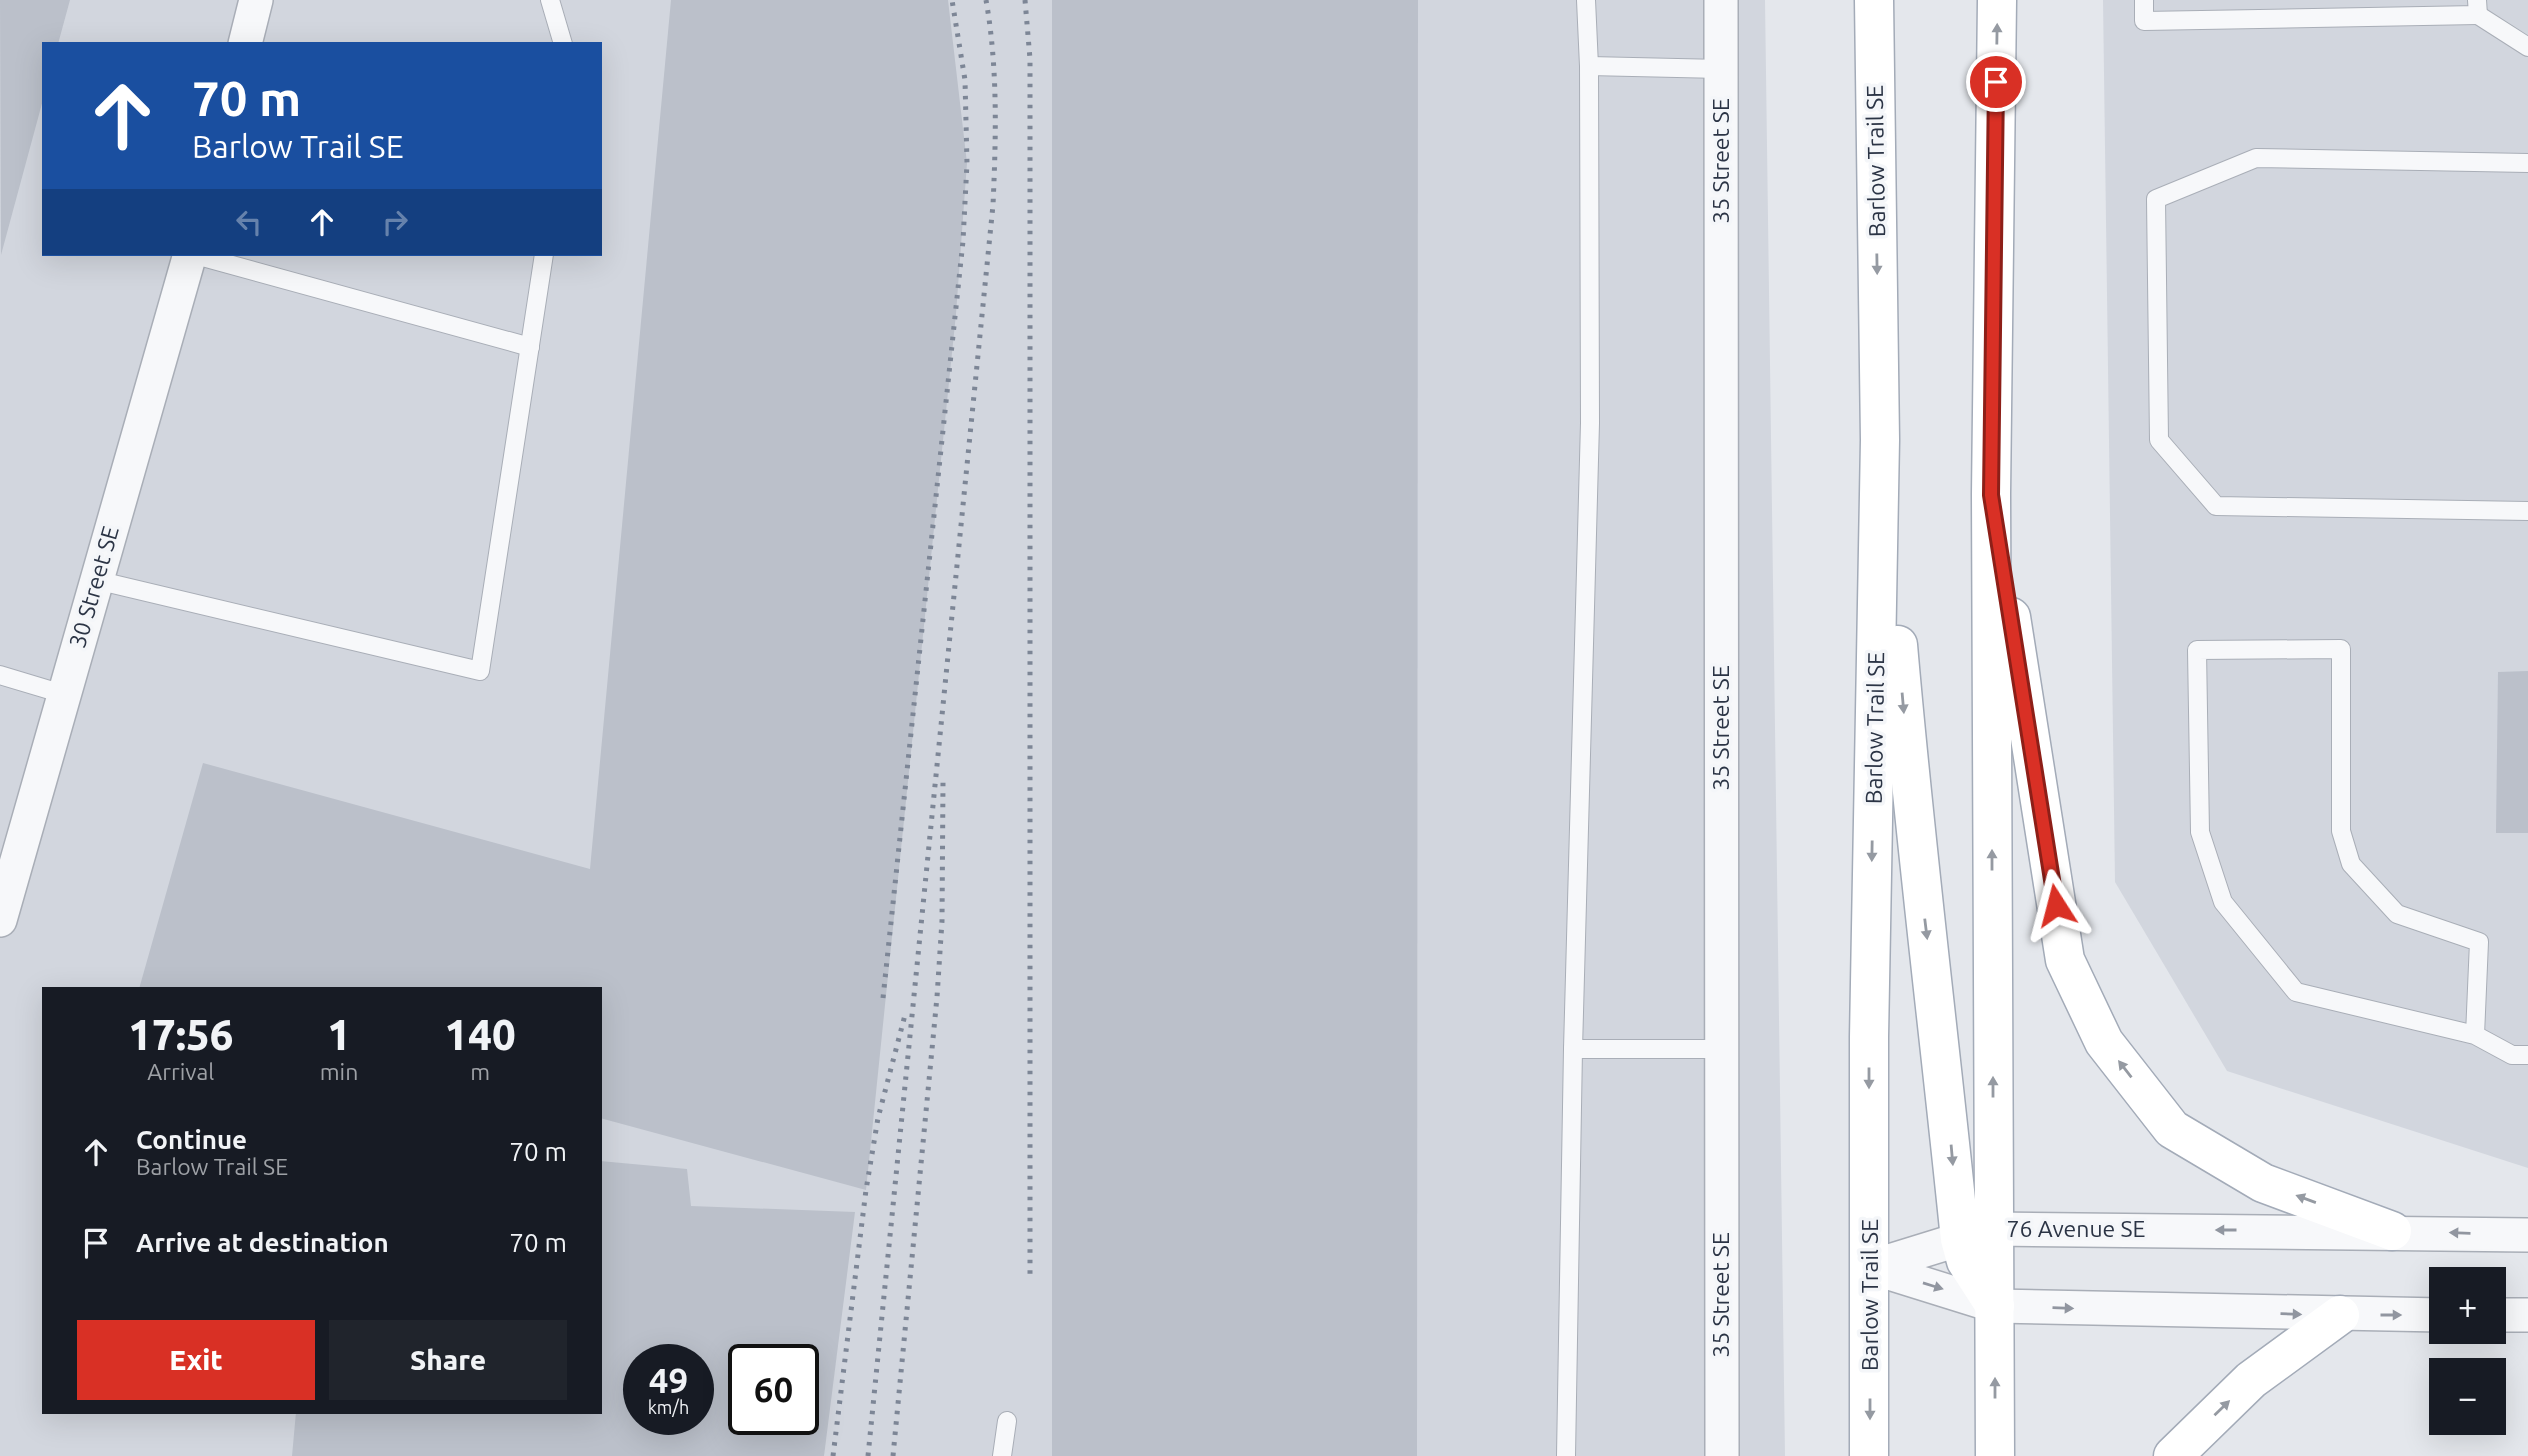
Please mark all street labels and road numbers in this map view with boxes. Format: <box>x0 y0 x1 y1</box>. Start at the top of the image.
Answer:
street label: Barlow Trail SE <box>1862 85 1889 237</box>
street label: 35 Street SE <box>1708 98 1733 224</box>
street label: 30 Street SE <box>64 523 123 651</box>
street label: Barlow Trail SE <box>1861 652 1888 804</box>
street label: 35 Street SE <box>1708 665 1733 791</box>
street label: 76 Avenue SE <box>2007 1216 2145 1241</box>
street label: Barlow Trail SE <box>1857 1219 1882 1371</box>
street label: 35 Street SE <box>1708 1232 1733 1358</box>

